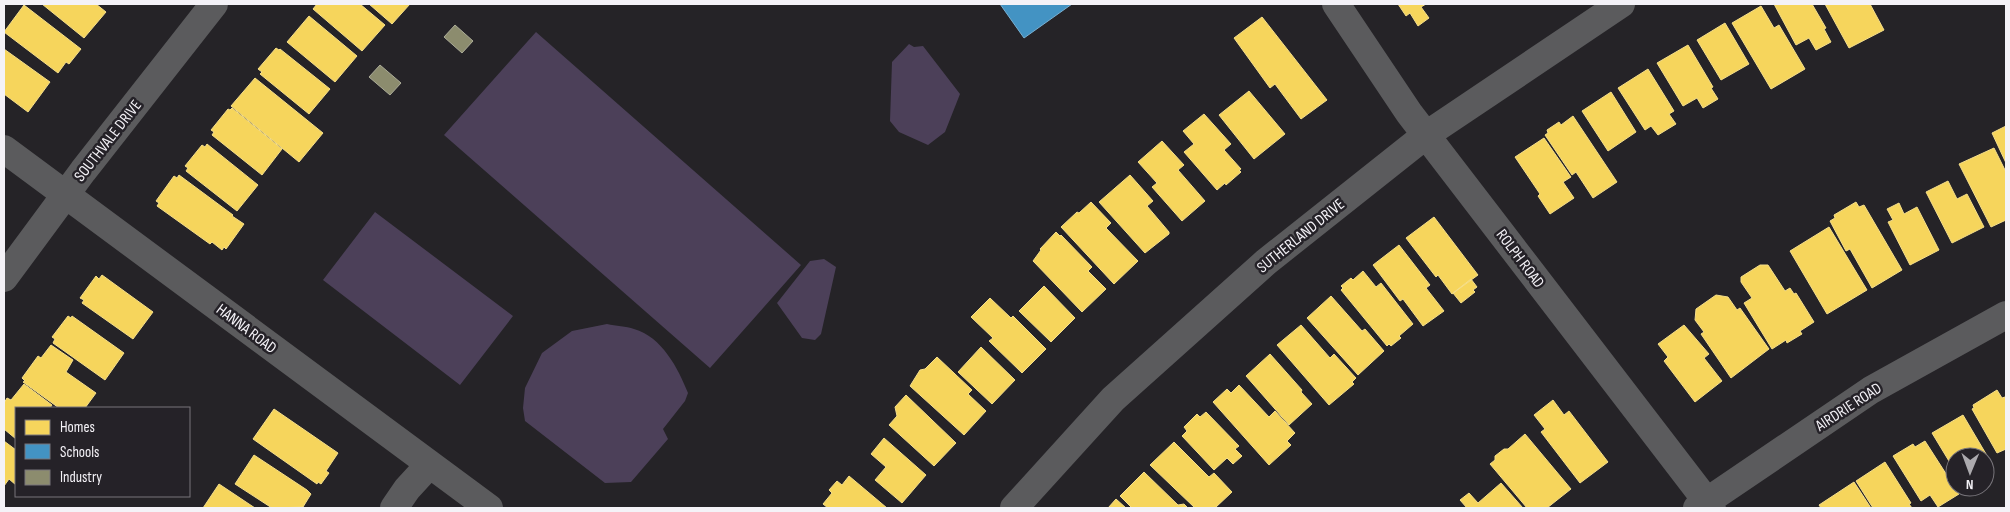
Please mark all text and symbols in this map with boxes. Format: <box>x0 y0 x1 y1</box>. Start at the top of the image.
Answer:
street label: SOUTHVALE DRIVE <box>70 96 146 185</box>
street label: SUTHERLAND DRIVE <box>1253 195 1349 277</box>
street label: ROLPH ROAD <box>1492 226 1548 292</box>
street label: HANNA ROAD <box>212 300 280 358</box>
street label: AIRDRIE ROAD <box>1811 379 1886 436</box>
legend <box>15 407 190 497</box>
text: Homes <box>60 418 95 437</box>
text: Schools <box>60 443 99 462</box>
north arrow <box>1945 447 1995 497</box>
text: Industry <box>60 468 102 487</box>
text: N <box>1966 476 1974 493</box>

